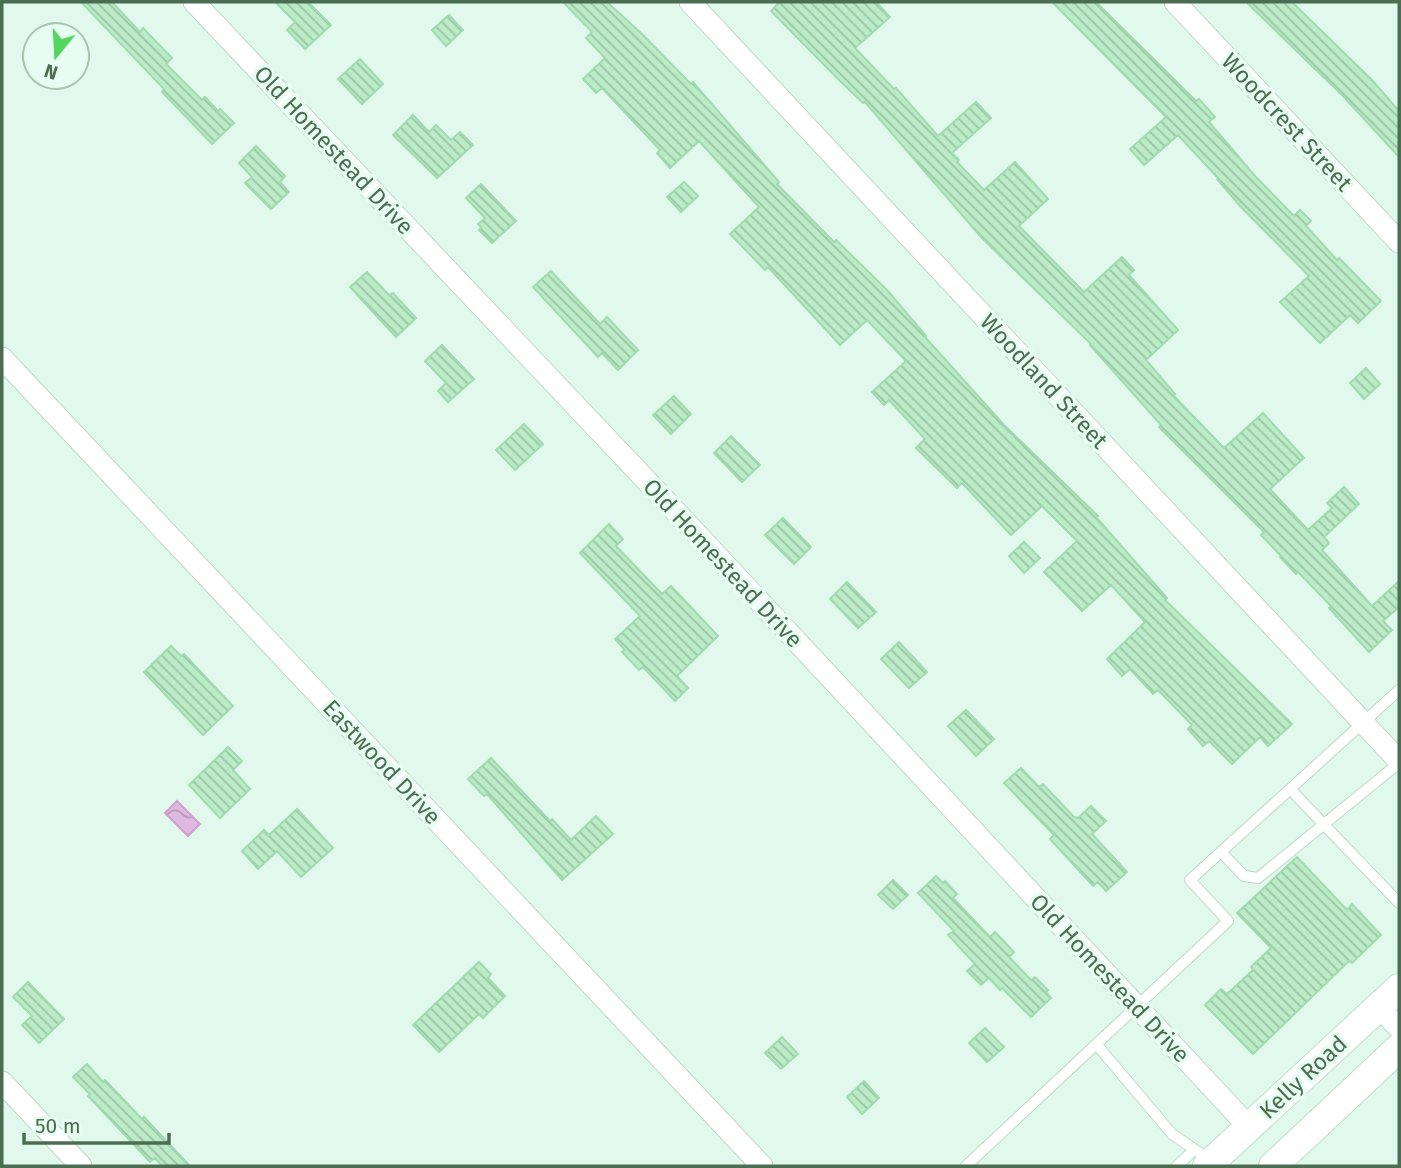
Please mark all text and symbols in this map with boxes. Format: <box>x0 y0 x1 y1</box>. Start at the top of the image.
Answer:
north arrow <box>21 21 91 91</box>
street label: Woodcrest Street <box>1216 47 1359 197</box>
text: N <box>41 59 60 85</box>
street label: Old Homestead Drive <box>248 60 420 240</box>
street label: Woodland Street <box>974 308 1114 455</box>
street label: Old Homestead Drive <box>637 473 809 653</box>
street label: Eastwood Drive <box>317 694 447 830</box>
street label: Old Homestead Drive <box>1024 888 1196 1068</box>
street label: Kelly Road <box>1253 1029 1353 1125</box>
scale bar <box>24 1102 170 1146</box>
text: 50 m <box>35 1113 81 1139</box>

